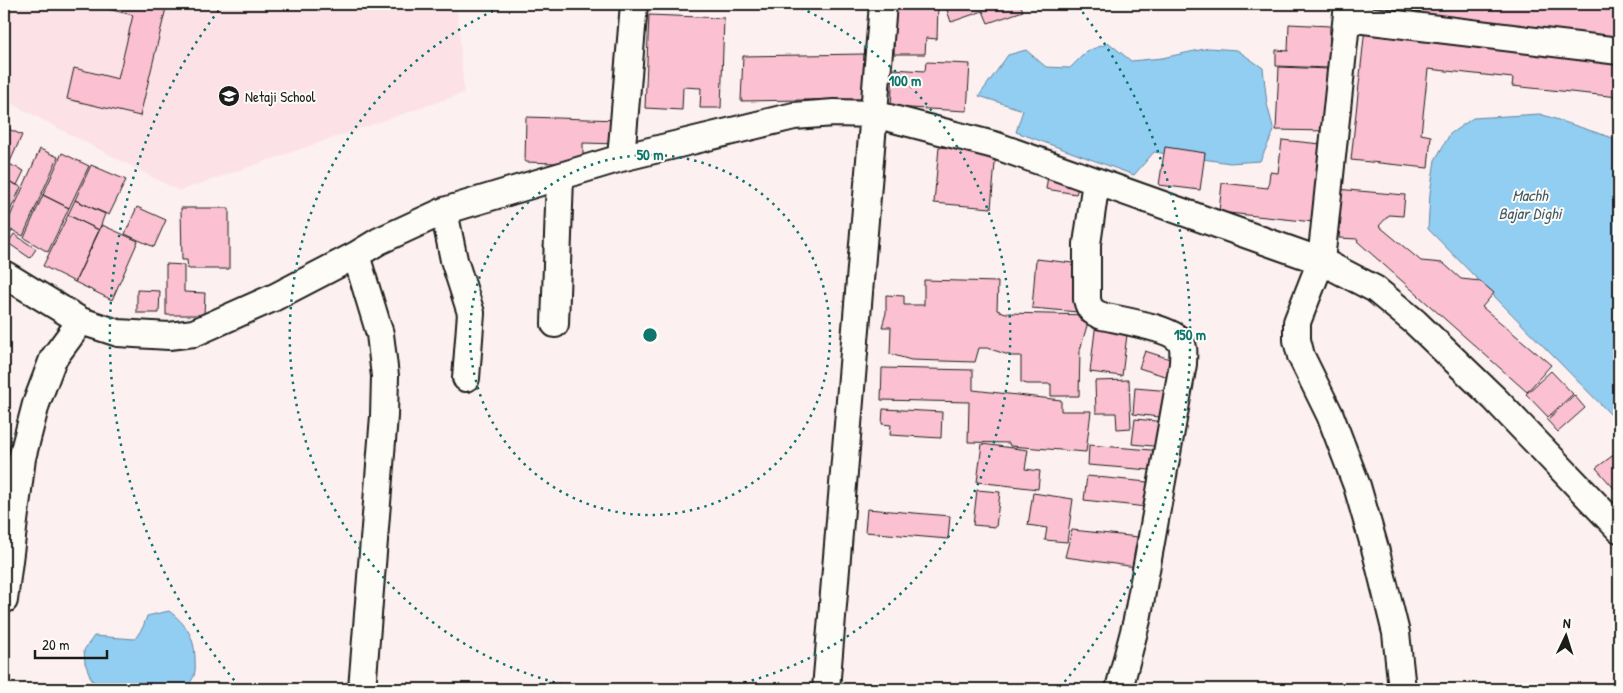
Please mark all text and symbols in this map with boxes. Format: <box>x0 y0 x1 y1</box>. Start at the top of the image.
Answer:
text: 100 m <box>889 70 921 91</box>
school or university icon: Netaji School <box>217 84 241 108</box>
place label: Netaji School <box>245 86 315 107</box>
text: 50 m <box>637 144 663 165</box>
water label: Machh Bajar Dighi <box>1499 184 1563 224</box>
text: 150 m <box>1174 324 1206 345</box>
centre of rings <box>641 326 659 344</box>
north arrow <box>1540 610 1590 660</box>
text: N <box>1563 613 1572 632</box>
scale bar <box>35 628 108 660</box>
text: 20 m <box>42 634 69 655</box>

